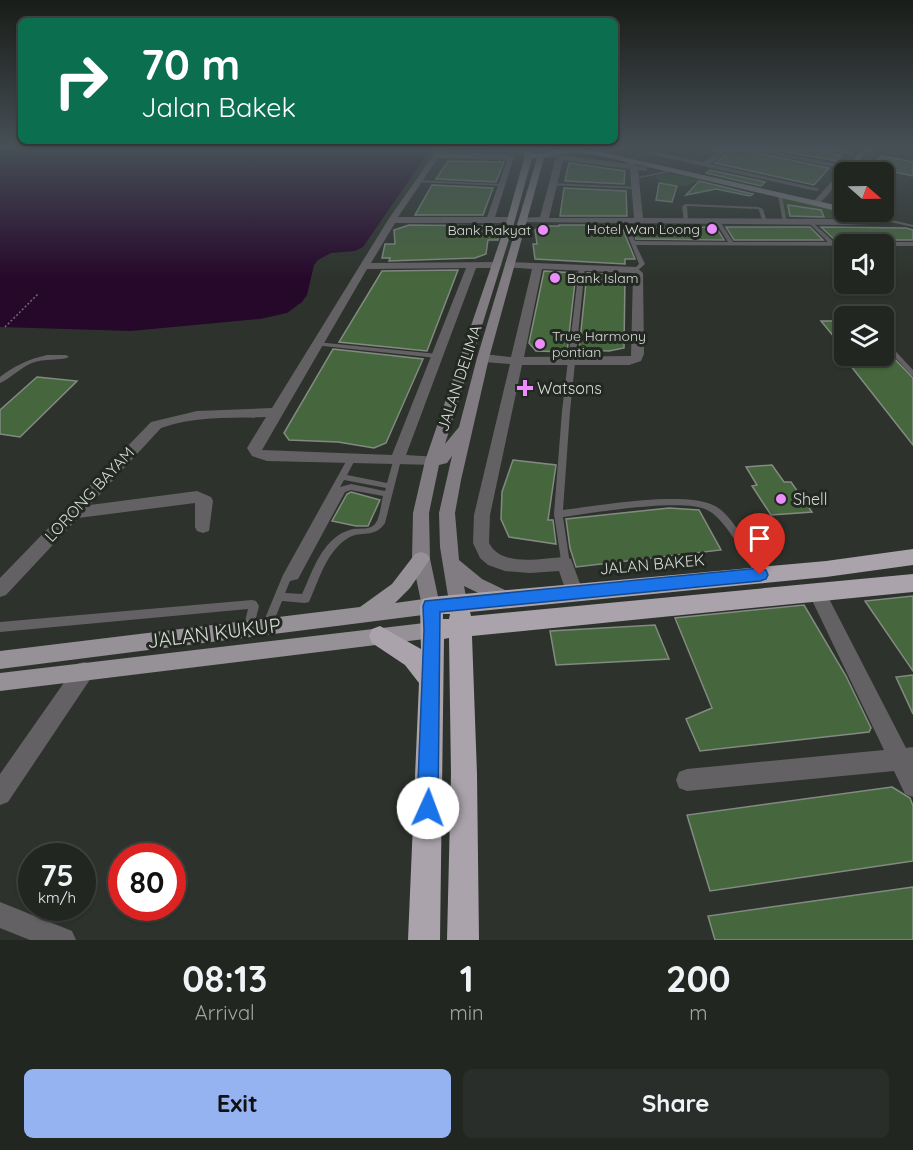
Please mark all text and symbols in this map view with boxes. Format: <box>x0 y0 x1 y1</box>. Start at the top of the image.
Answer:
text: 70 m <box>141 38 240 91</box>
icon: right <box>42 42 120 120</box>
text: Jalan Bakek <box>141 90 296 124</box>
north arrow <box>834 162 894 222</box>
map controls <box>834 162 894 366</box>
place label: Hotel Wan Loong <box>587 220 700 238</box>
place label: Bank Rakyat <box>447 221 531 239</box>
marker: Hotel Wan Loong <box>705 222 719 236</box>
marker: Bank Rakyat <box>536 223 550 237</box>
button: sound <box>834 234 894 294</box>
place label: Bank Islam <box>567 269 639 287</box>
marker: Bank Islam <box>548 271 562 285</box>
button: layers <box>834 306 894 366</box>
street label: JALAN DELIMA <box>432 322 486 434</box>
place label: True Harmony pontian <box>552 327 646 361</box>
marker: True Harmony pontian <box>533 337 547 351</box>
place label: Watsons <box>537 378 602 398</box>
marker: Watsons <box>518 381 532 395</box>
street label: LORONG BAYAM <box>40 442 138 546</box>
place label: Shell <box>793 489 827 509</box>
marker: Shell <box>774 492 788 506</box>
pin <box>734 513 785 575</box>
icon: arrive <box>743 522 776 555</box>
street label: JALAN BAKEK <box>599 549 706 579</box>
street label: JALAN KUKUP <box>146 612 282 653</box>
position arrow <box>396 776 460 840</box>
speed limit sign: 80 <box>108 843 186 921</box>
text: 75 <box>40 856 74 894</box>
text: km/h <box>38 888 76 907</box>
text: 08:13 <box>182 956 267 1001</box>
text: 1 <box>460 956 474 1001</box>
text: 200 <box>666 956 731 1001</box>
text: Arrival <box>195 1000 255 1025</box>
text: min <box>450 1000 484 1025</box>
text: m <box>689 1000 707 1025</box>
button: Exit <box>24 1069 451 1138</box>
button: Share <box>463 1069 889 1138</box>

